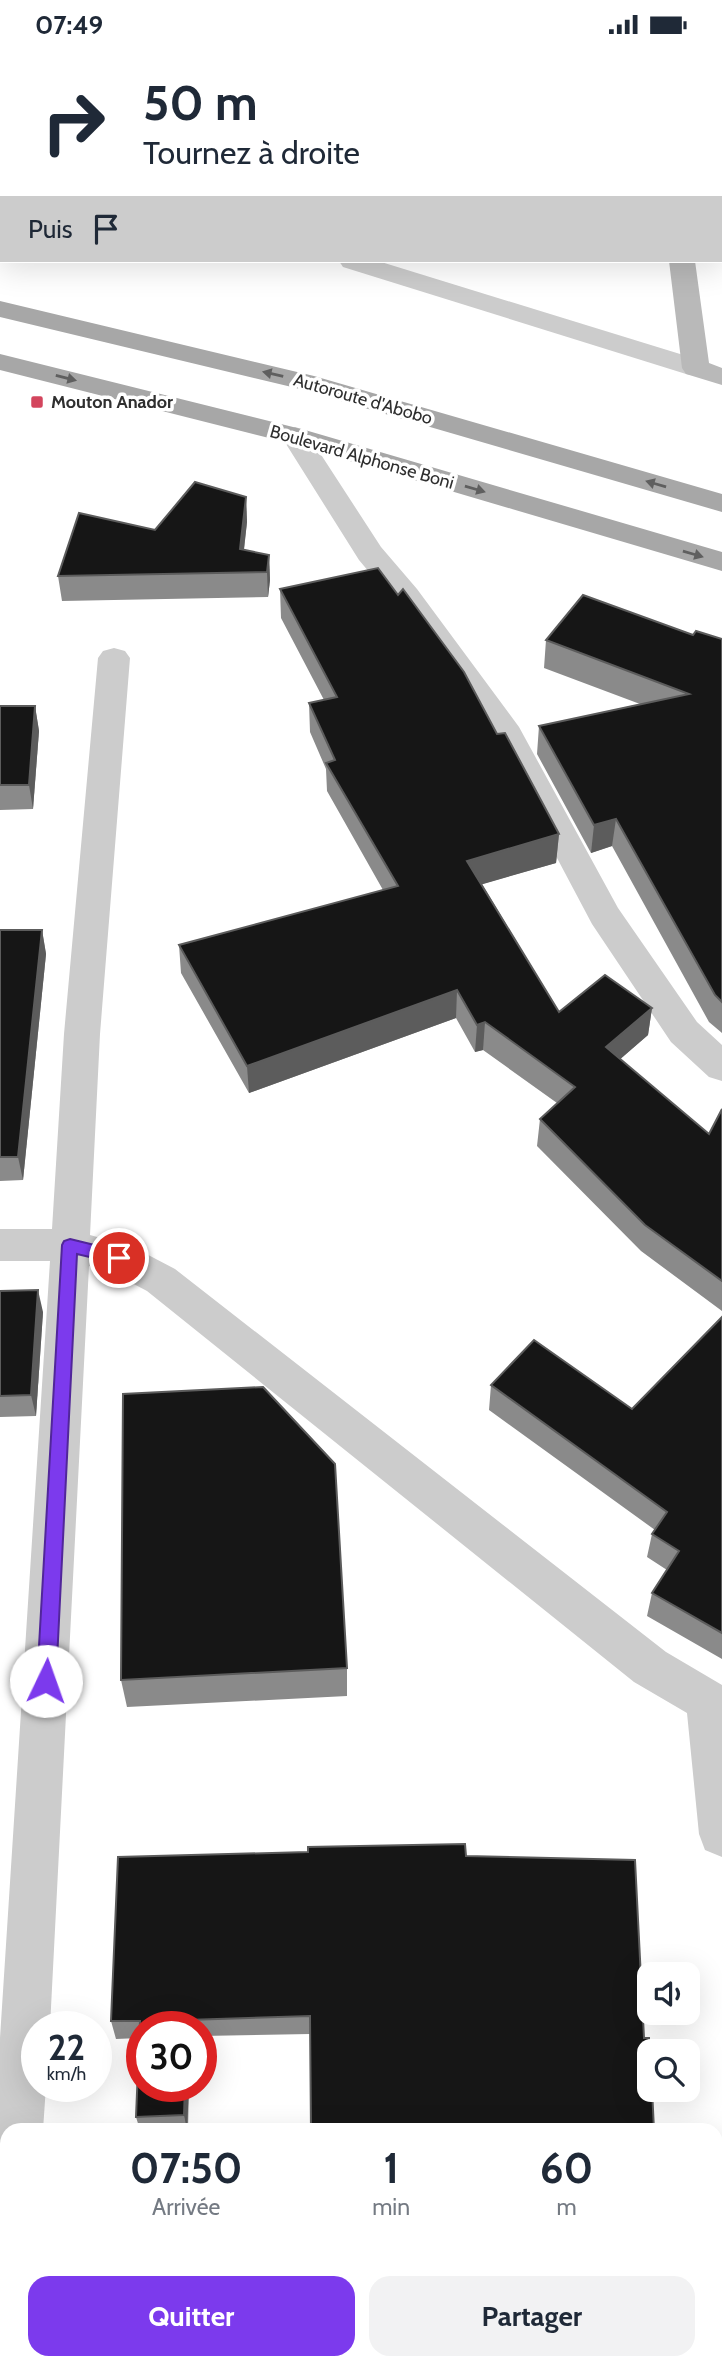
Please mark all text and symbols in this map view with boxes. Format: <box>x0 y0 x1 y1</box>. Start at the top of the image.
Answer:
text: 07:49 <box>35 9 103 41</box>
text: 50 m <box>143 73 258 132</box>
icon: right <box>28 77 119 168</box>
text: Tournez à droite <box>143 133 360 172</box>
icon: arrive <box>87 210 125 248</box>
text: Puis <box>28 213 73 245</box>
one-way arrow <box>262 368 284 379</box>
street label: Autoroute d'Abobo <box>291 369 435 429</box>
one-way arrow <box>55 373 77 384</box>
place label: Mouton Anador <box>51 391 173 413</box>
marker: Mouton Anador <box>29 394 45 410</box>
street label: Boulevard Alphonse Boni <box>267 420 457 494</box>
one-way arrow <box>646 478 667 488</box>
one-way arrow <box>465 485 486 495</box>
one-way arrow <box>683 549 704 559</box>
pin <box>89 1228 149 1288</box>
icon: arrive <box>100 1239 138 1277</box>
position arrow <box>9 1644 83 1718</box>
map controls <box>637 1962 700 2102</box>
button: sound <box>637 1962 700 2025</box>
speed limit sign: 30 <box>126 2011 217 2102</box>
text: 22 <box>48 2026 85 2069</box>
button: search <box>637 2039 700 2102</box>
text: km/h <box>47 2063 86 2085</box>
text: 07:50 <box>130 2142 242 2194</box>
text: 1 <box>383 2142 399 2194</box>
text: 60 <box>540 2142 593 2194</box>
text: Arrivée <box>152 2193 220 2221</box>
text: min <box>372 2193 410 2221</box>
text: m <box>556 2193 577 2221</box>
button: Quitter <box>28 2276 355 2356</box>
button: Partager <box>369 2276 695 2356</box>

